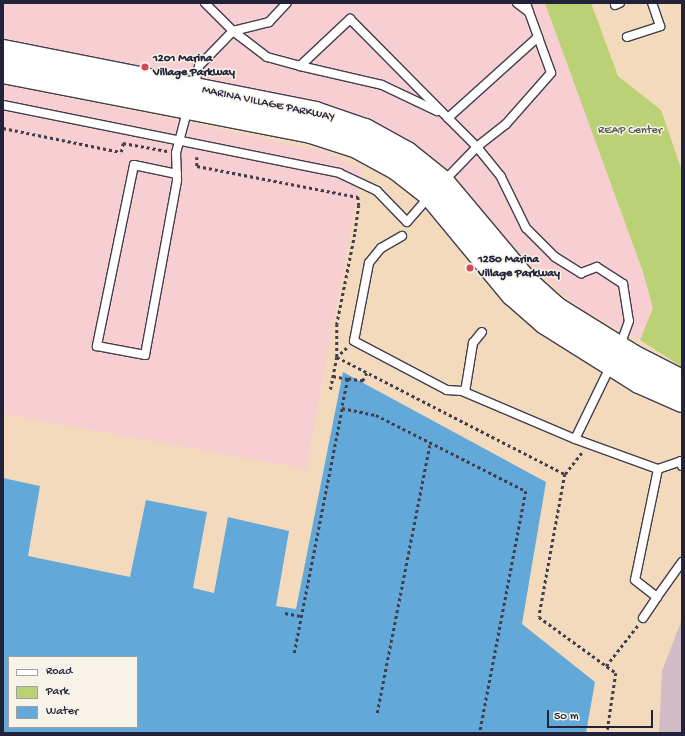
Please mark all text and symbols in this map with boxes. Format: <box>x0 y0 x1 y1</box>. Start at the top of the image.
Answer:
place label: 1201 Marina Village Parkway <box>153 53 235 81</box>
marker: 1201 Marina Village Parkway <box>140 62 150 72</box>
street label: MARINA VILLAGE PARKWAY <box>200 84 336 126</box>
park label: REAP Center <box>598 125 662 139</box>
place label: 1250 Marina Village Parkway <box>478 254 560 282</box>
marker: 1250 Marina Village Parkway <box>465 263 475 273</box>
legend <box>8 656 138 728</box>
text: Road <box>46 665 72 679</box>
text: Park <box>46 685 69 699</box>
scale bar <box>549 702 655 728</box>
text: Water <box>46 705 78 719</box>
text: 50 m <box>554 710 579 724</box>

